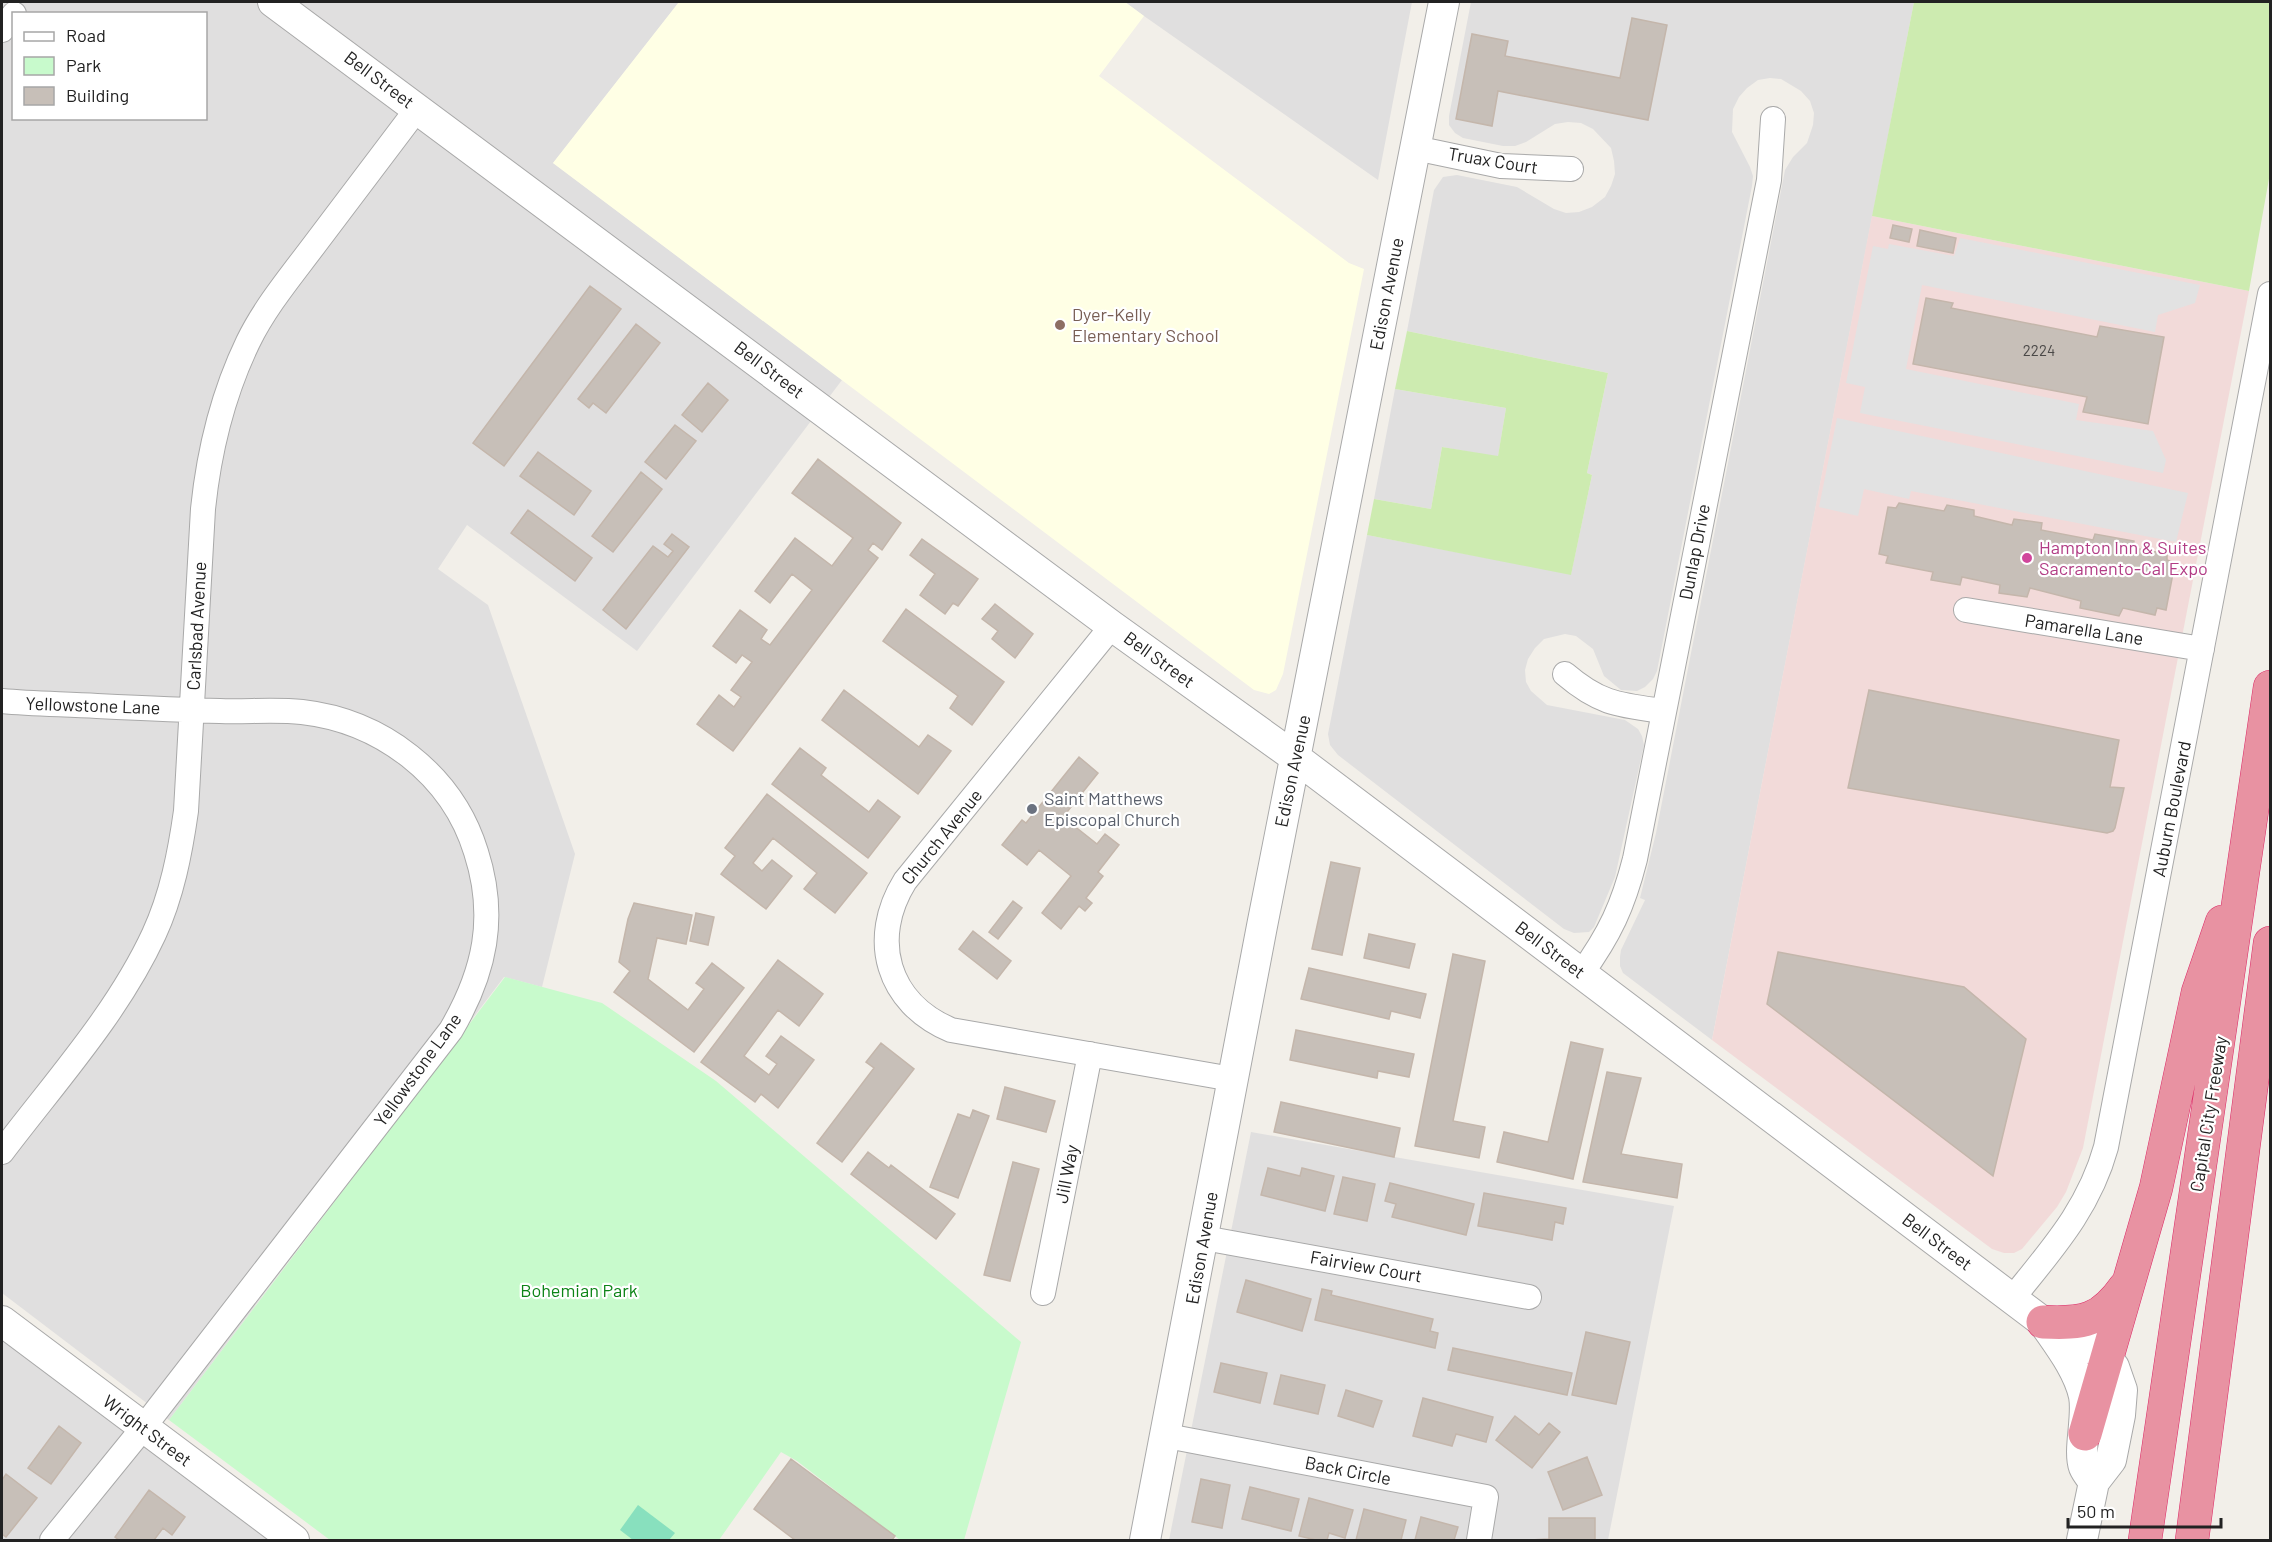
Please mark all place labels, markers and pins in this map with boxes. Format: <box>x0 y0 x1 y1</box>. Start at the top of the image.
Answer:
place label: Dyer-Kelly Elementary School <box>1072 303 1219 346</box>
marker: Dyer-Kelly Elementary School <box>1053 318 1067 332</box>
place label: Hampton Inn & Suites Sacramento-Cal Expo <box>2039 536 2208 579</box>
marker: Hampton Inn & Suites Sacramento-Cal Expo <box>2020 551 2034 565</box>
place label: Saint Matthews Episcopal Church <box>1044 787 1180 830</box>
marker: Saint Matthews Episcopal Church <box>1025 802 1039 816</box>

